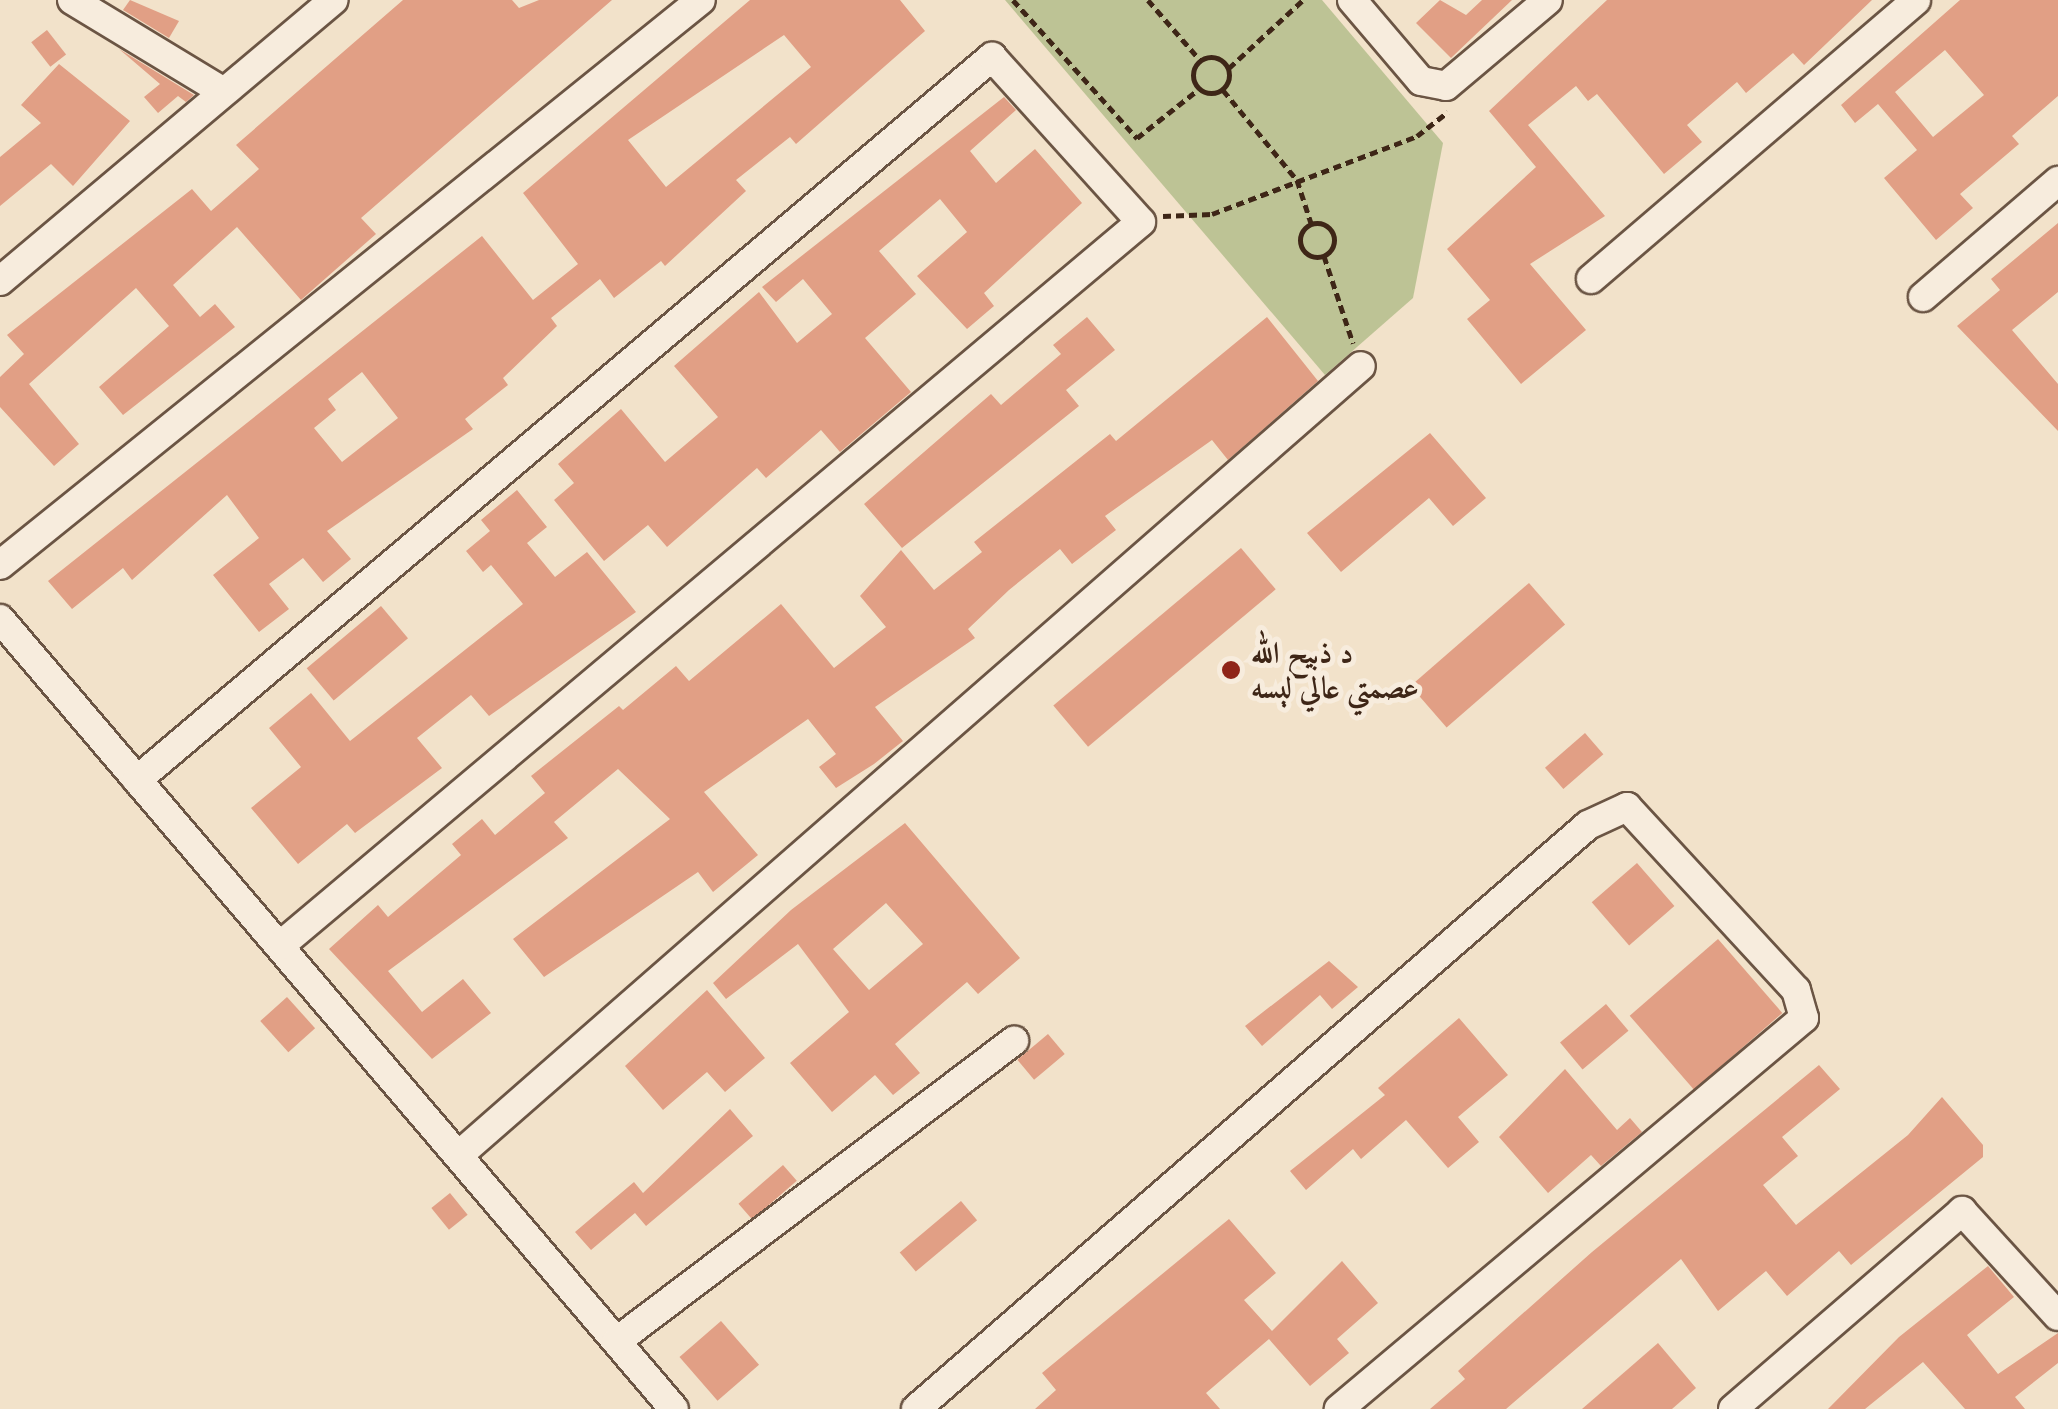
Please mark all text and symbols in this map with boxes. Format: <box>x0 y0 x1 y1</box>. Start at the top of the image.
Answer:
place label: د ذبیح الله عصمتي عالي لېسه <box>1251 635 1419 706</box>
marker: د ذبیح الله عصمتي عالي لېسه <box>1220 659 1242 681</box>

